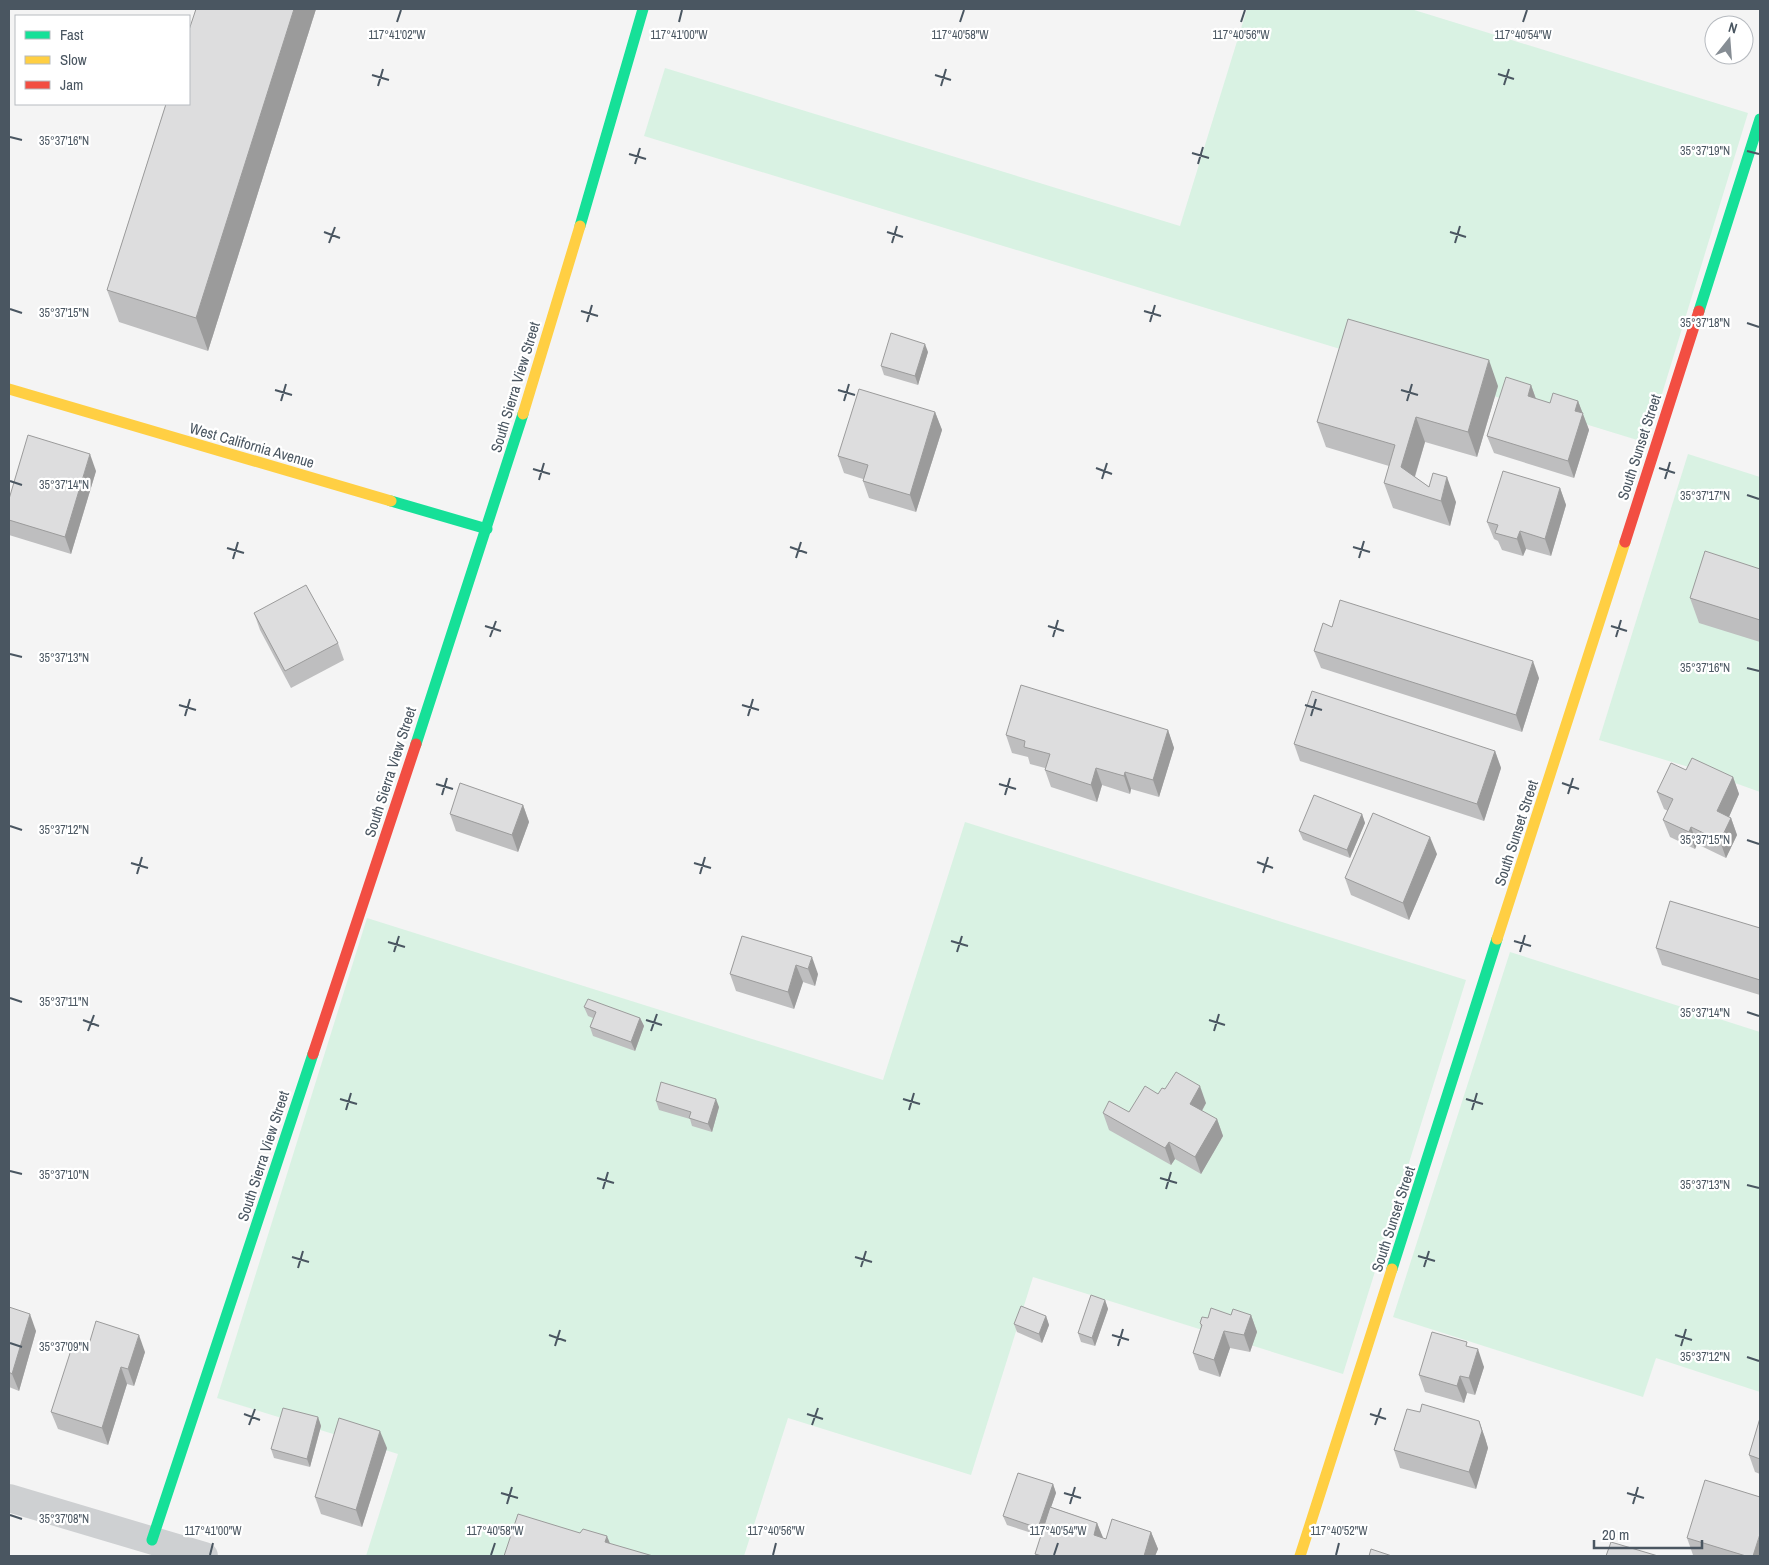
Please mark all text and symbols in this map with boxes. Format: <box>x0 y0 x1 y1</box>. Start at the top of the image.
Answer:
legend <box>15 15 190 105</box>
north arrow <box>1704 15 1754 65</box>
text: N <box>1726 18 1739 37</box>
text: Fast <box>60 24 84 45</box>
text: 117°41'02"W <box>368 27 426 43</box>
text: 117°41'00"W <box>650 27 708 43</box>
text: 117°40'58"W <box>931 27 989 43</box>
text: 117°40'56"W <box>1212 27 1270 43</box>
text: 117°40'54"W <box>1494 27 1552 43</box>
text: Slow <box>60 49 87 70</box>
text: Jam <box>60 74 83 95</box>
text: 35°37'16"N <box>39 133 89 149</box>
text: 35°37'19"N <box>1680 143 1730 159</box>
text: 35°37'15"N <box>39 305 89 321</box>
text: 35°37'18"N <box>1680 315 1730 331</box>
street label: South Sierra View Street <box>485 318 545 455</box>
street label: South Sunset Street <box>1612 391 1666 503</box>
street label: West California Avenue <box>187 417 317 473</box>
text: 35°37'14"N <box>39 477 89 493</box>
text: 35°37'17"N <box>1680 488 1730 504</box>
text: 35°37'13"N <box>39 650 89 666</box>
text: 35°37'16"N <box>1680 660 1730 676</box>
street label: South Sierra View Street <box>359 704 421 840</box>
street label: South Sunset Street <box>1489 777 1543 889</box>
text: 35°37'12"N <box>39 822 89 838</box>
text: 35°37'15"N <box>1680 832 1730 848</box>
text: 35°37'11"N <box>39 994 89 1010</box>
text: 35°37'14"N <box>1680 1005 1730 1021</box>
street label: South Sierra View Street <box>232 1088 294 1224</box>
street label: South Sunset Street <box>1366 1163 1420 1275</box>
text: 35°37'10"N <box>39 1167 89 1183</box>
text: 35°37'13"N <box>1680 1177 1730 1193</box>
text: 35°37'09"N <box>39 1339 89 1355</box>
text: 35°37'12"N <box>1680 1349 1730 1365</box>
text: 35°37'08"N <box>39 1511 89 1527</box>
scale bar <box>1594 1518 1702 1550</box>
text: 117°41'00"W <box>184 1523 242 1539</box>
text: 117°40'58"W <box>466 1523 524 1539</box>
text: 117°40'56"W <box>747 1523 805 1539</box>
text: 117°40'54"W <box>1029 1523 1087 1539</box>
text: 117°40'52"W <box>1310 1523 1368 1539</box>
text: 20 m <box>1602 1524 1629 1545</box>

